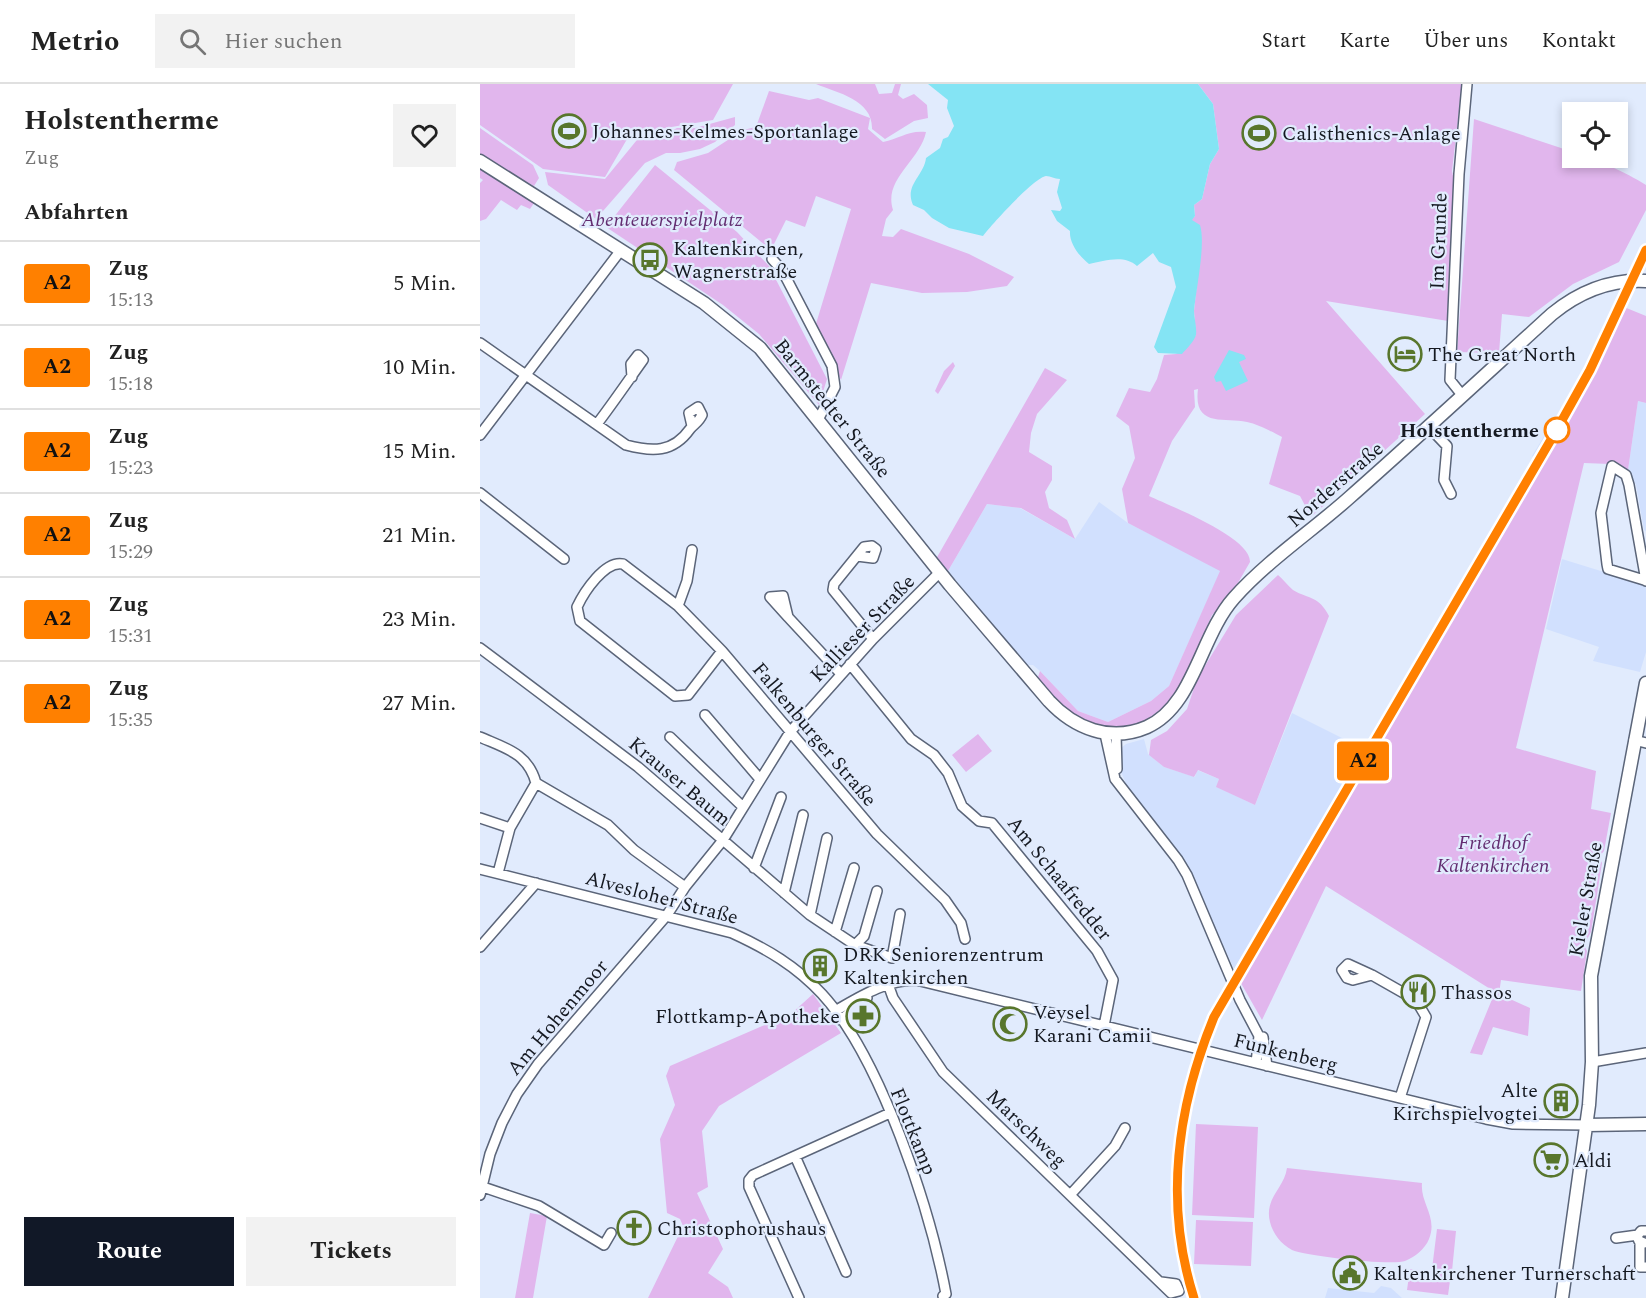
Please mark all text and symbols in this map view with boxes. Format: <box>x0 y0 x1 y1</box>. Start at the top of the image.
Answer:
search box <box>155 14 575 68</box>
text: Metrio <box>30 20 119 63</box>
icon: search <box>176 25 209 58</box>
text: Hier suchen <box>224 25 342 58</box>
text: Start <box>1261 25 1306 57</box>
text: Karte <box>1339 25 1390 57</box>
text: Über uns <box>1423 25 1508 57</box>
text: Kontakt <box>1541 25 1616 57</box>
text: Holstentherme <box>24 99 219 142</box>
map controls <box>1562 102 1628 168</box>
button: locate <box>1562 102 1628 168</box>
button: heart <box>393 104 456 167</box>
sports icon: Johannes-Kelmes-Sportanlage <box>551 113 587 149</box>
sports icon: Calisthenics-Anlage <box>1241 115 1277 151</box>
place label: Johannes-Kelmes-Sportanlage <box>592 117 858 147</box>
place label: Calisthenics-Anlage <box>1282 119 1461 149</box>
text: Zug <box>24 143 59 173</box>
street label: Im Grunde <box>1422 192 1456 290</box>
text: Abfahrten <box>24 196 129 229</box>
park label: Abenteuerspielplatz <box>580 205 743 235</box>
place label: Kaltenkirchen, Wagnerstraße <box>673 234 803 287</box>
bus stop icon: Kaltenkirchen, Wagnerstraße <box>632 242 668 278</box>
text: Zug <box>108 252 148 285</box>
text: A2 <box>43 267 71 299</box>
text: 5 Min. <box>393 267 456 300</box>
text: 15:13 <box>108 285 153 315</box>
street label: Barmstedter Straße <box>766 332 898 485</box>
text: Zug <box>108 336 148 369</box>
hotel icon: The Great North <box>1387 336 1423 372</box>
place label: The Great North <box>1428 340 1576 370</box>
text: A2 <box>43 351 71 383</box>
text: 10 Min. <box>382 351 456 384</box>
text: 15:18 <box>108 369 153 399</box>
place label: Holstentherme <box>1400 416 1539 446</box>
marker: Holstentherme <box>1544 417 1570 443</box>
text: Zug <box>108 420 148 453</box>
street label: Norderstraße <box>1281 434 1390 535</box>
text: A2 <box>43 435 71 467</box>
text: 15 Min. <box>382 435 456 468</box>
text: 15:23 <box>108 453 153 483</box>
text: Zug <box>108 504 148 537</box>
text: A2 <box>43 519 71 551</box>
text: 21 Min. <box>382 519 456 552</box>
text: 15:29 <box>108 537 153 567</box>
street label: Kallieser Straße <box>803 568 922 690</box>
text: Zug <box>108 588 148 621</box>
text: A2 <box>43 603 71 635</box>
text: 23 Min. <box>382 603 456 636</box>
text: 15:31 <box>108 621 153 651</box>
street label: Falkenburger Straße <box>745 656 884 814</box>
text: Zug <box>108 672 148 705</box>
text: A2 <box>43 687 71 719</box>
text: 27 Min. <box>382 687 456 720</box>
text: 15:35 <box>108 705 153 735</box>
street label: Krauser Baum <box>621 730 737 834</box>
line badge: A2 <box>1336 742 1390 780</box>
text: A2 <box>1349 745 1377 777</box>
street label: Am Schaafredder <box>999 810 1119 948</box>
park label: Friedhof Kaltenkirchen <box>1436 828 1550 881</box>
street label: Kieler Straße <box>1561 839 1611 959</box>
street label: Alvesloher Straße <box>582 863 742 933</box>
place label: DRK Seniorenzentrum Kaltenkirchen <box>843 940 1044 993</box>
building icon: DRK Seniorenzentrum Kaltenkirchen <box>802 948 838 984</box>
street label: Am Hohenmoor <box>500 953 616 1082</box>
restaurant icon: Thassos <box>1400 974 1436 1010</box>
place label: Thassos <box>1441 978 1512 1008</box>
pharmacy icon: Flottkamp-Apotheke <box>845 998 881 1034</box>
place label: Veysel Karani Camii <box>1033 998 1151 1051</box>
place label: Flottkamp-Apotheke <box>655 1002 840 1032</box>
mosque icon: Veysel Karani Camii <box>992 1006 1028 1042</box>
street label: Funkenberg <box>1230 1026 1341 1080</box>
place label: Alte Kirchspielvogtei <box>1392 1076 1538 1129</box>
street label: Marschweg <box>979 1082 1073 1175</box>
street label: Flottkamp <box>882 1083 944 1180</box>
building icon: Alte Kirchspielvogtei <box>1543 1083 1579 1119</box>
supermarket icon: Aldi <box>1533 1142 1569 1178</box>
place label: Aldi <box>1574 1146 1612 1176</box>
church icon: Christophorushaus <box>616 1210 652 1246</box>
place label: Christophorushaus <box>657 1214 826 1244</box>
button: Route <box>24 1217 234 1286</box>
button: Tickets <box>246 1217 456 1286</box>
public building icon: Kaltenkirchener Turnerschaft <box>1332 1255 1368 1291</box>
place label: Kaltenkirchener Turnerschaft <box>1373 1259 1636 1289</box>

